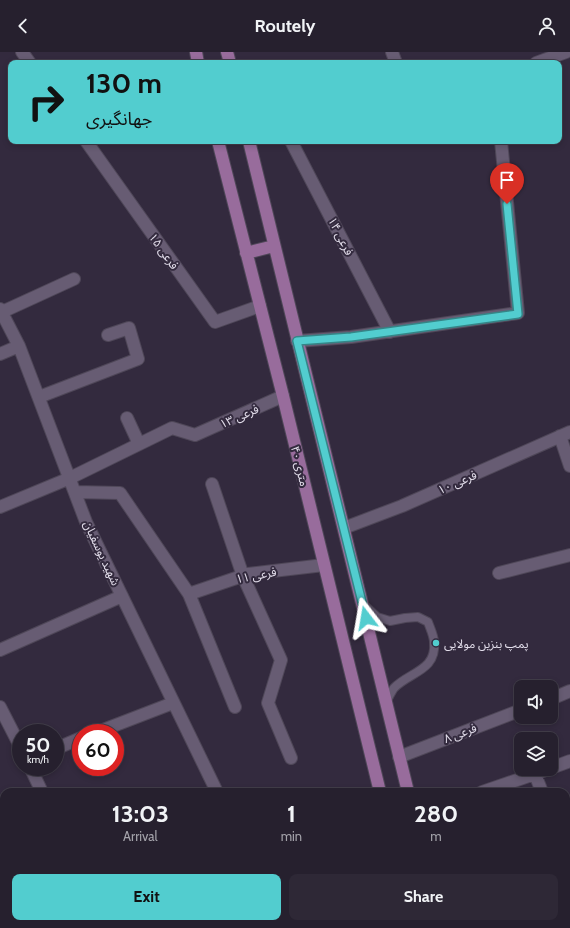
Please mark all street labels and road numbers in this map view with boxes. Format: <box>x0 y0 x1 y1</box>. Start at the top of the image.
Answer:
street label: فرعی ۱۴ <box>325 214 357 258</box>
street label: فرعی ۱۵ <box>146 230 182 272</box>
street label: فرعی ۱۳ <box>217 401 261 431</box>
street label: ۴۰ متری <box>288 444 312 488</box>
street label: فرعی ۱۰ <box>435 467 479 497</box>
street label: شهید یوسفیان <box>80 518 124 588</box>
street label: فرعی ۱۱ <box>234 564 278 586</box>
street label: فرعی ۸ <box>441 720 479 746</box>

